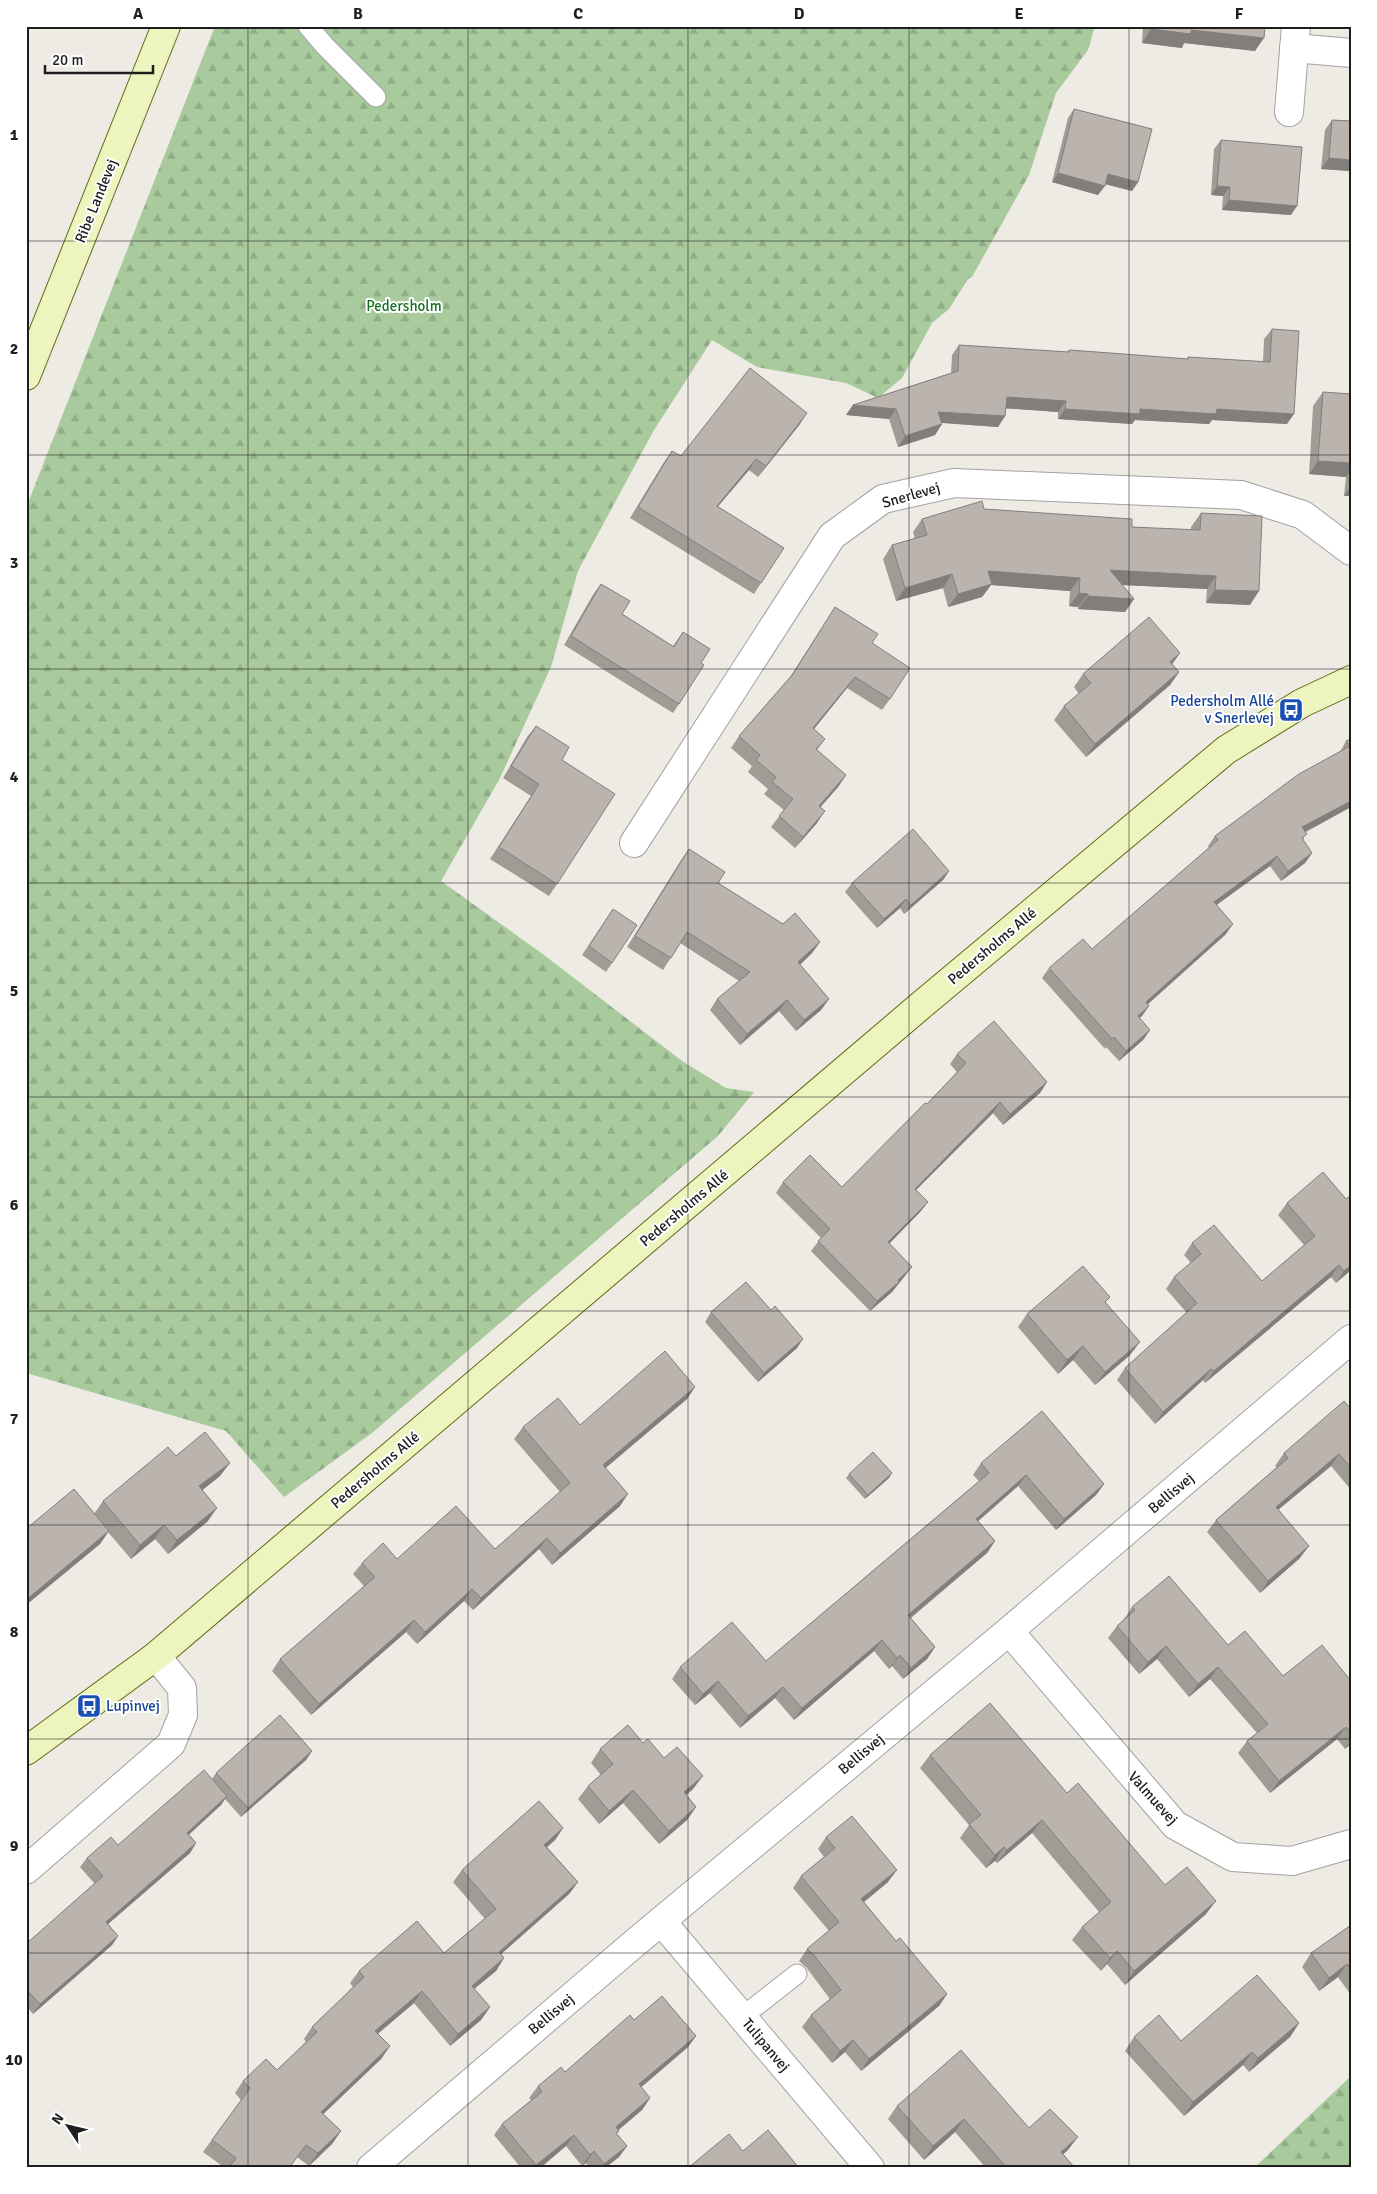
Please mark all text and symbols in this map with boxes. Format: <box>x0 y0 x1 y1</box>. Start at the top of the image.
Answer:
text: A <box>133 4 144 24</box>
text: B <box>353 4 363 24</box>
text: C <box>573 4 583 24</box>
text: D <box>794 4 805 24</box>
text: E <box>1014 4 1024 24</box>
text: F <box>1235 4 1244 24</box>
scale bar <box>45 42 152 74</box>
text: 20 m <box>52 51 83 69</box>
text: 1 <box>10 125 19 145</box>
street label: Ribe Landevej <box>71 156 121 246</box>
park label: Pedersholm <box>366 297 442 315</box>
text: 2 <box>10 339 18 359</box>
street label: Snerlevej <box>880 478 942 512</box>
text: 3 <box>10 553 18 573</box>
place label: Pedersholm Allé v Snerlevej <box>1170 692 1274 727</box>
bus stop icon: Pedersholm Allé v Snerlevej <box>1278 697 1304 723</box>
text: 4 <box>10 767 19 787</box>
street label: Pedersholms Allé <box>944 904 1040 988</box>
text: 5 <box>10 981 18 1001</box>
street label: Pedersholms Allé <box>636 1166 732 1250</box>
text: 6 <box>10 1195 19 1215</box>
text: 7 <box>10 1409 19 1429</box>
street label: Pedersholms Allé <box>327 1428 423 1512</box>
street label: Bellisvej <box>1144 1469 1198 1517</box>
text: 8 <box>10 1622 19 1642</box>
bus stop icon: Lupinvej <box>76 1693 102 1719</box>
place label: Lupinvej <box>106 1697 160 1715</box>
street label: Bellisvej <box>834 1730 888 1778</box>
street label: Valmuevej <box>1124 1768 1182 1828</box>
text: 9 <box>10 1836 19 1856</box>
street label: Bellisvej <box>524 1990 578 2038</box>
street label: Tulipanvej <box>738 2014 794 2076</box>
text: 10 <box>5 2050 23 2070</box>
north arrow <box>42 2102 92 2152</box>
text: N <box>48 2110 68 2128</box>

